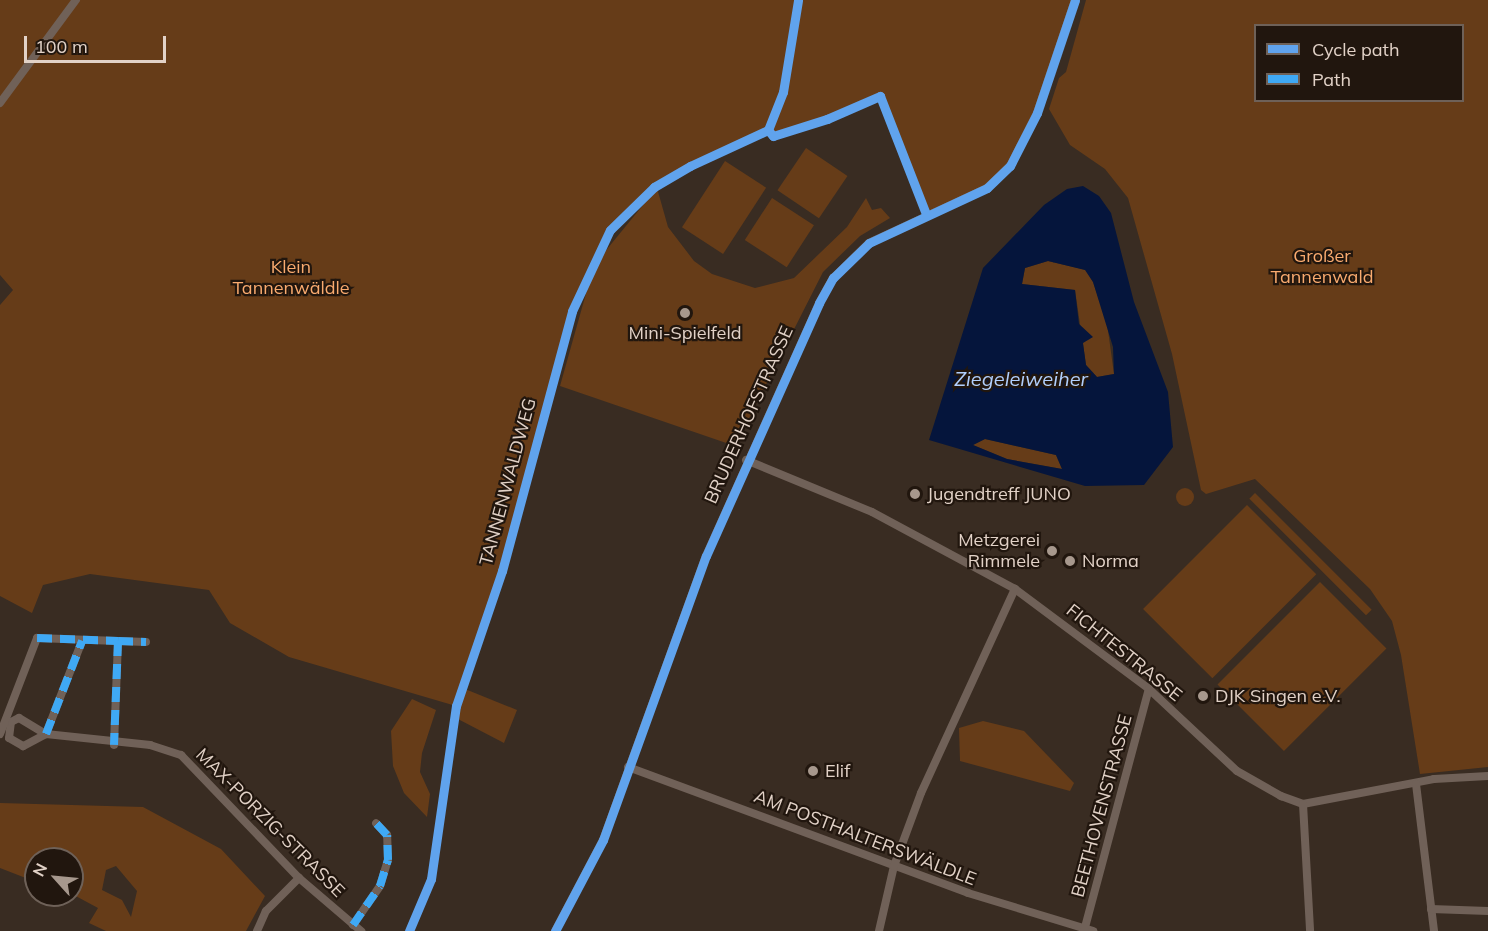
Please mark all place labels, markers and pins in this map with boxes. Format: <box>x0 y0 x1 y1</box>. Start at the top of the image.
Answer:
marker: Mini-Spielfeld <box>678 306 692 320</box>
place label: Mini-Spielfeld <box>629 322 741 344</box>
place label: Jugendtreff JUNO <box>927 483 1071 505</box>
marker: Jugendtreff JUNO <box>908 487 922 501</box>
place label: Metzgerei Rimmele <box>958 530 1040 572</box>
marker: Metzgerei Rimmele <box>1045 544 1059 558</box>
place label: Norma <box>1082 550 1139 572</box>
marker: Norma <box>1063 554 1077 568</box>
place label: DJK Singen e.V. <box>1215 685 1341 707</box>
marker: DJK Singen e.V. <box>1196 689 1210 703</box>
place label: Elif <box>825 760 850 782</box>
marker: Elif <box>806 764 820 778</box>

